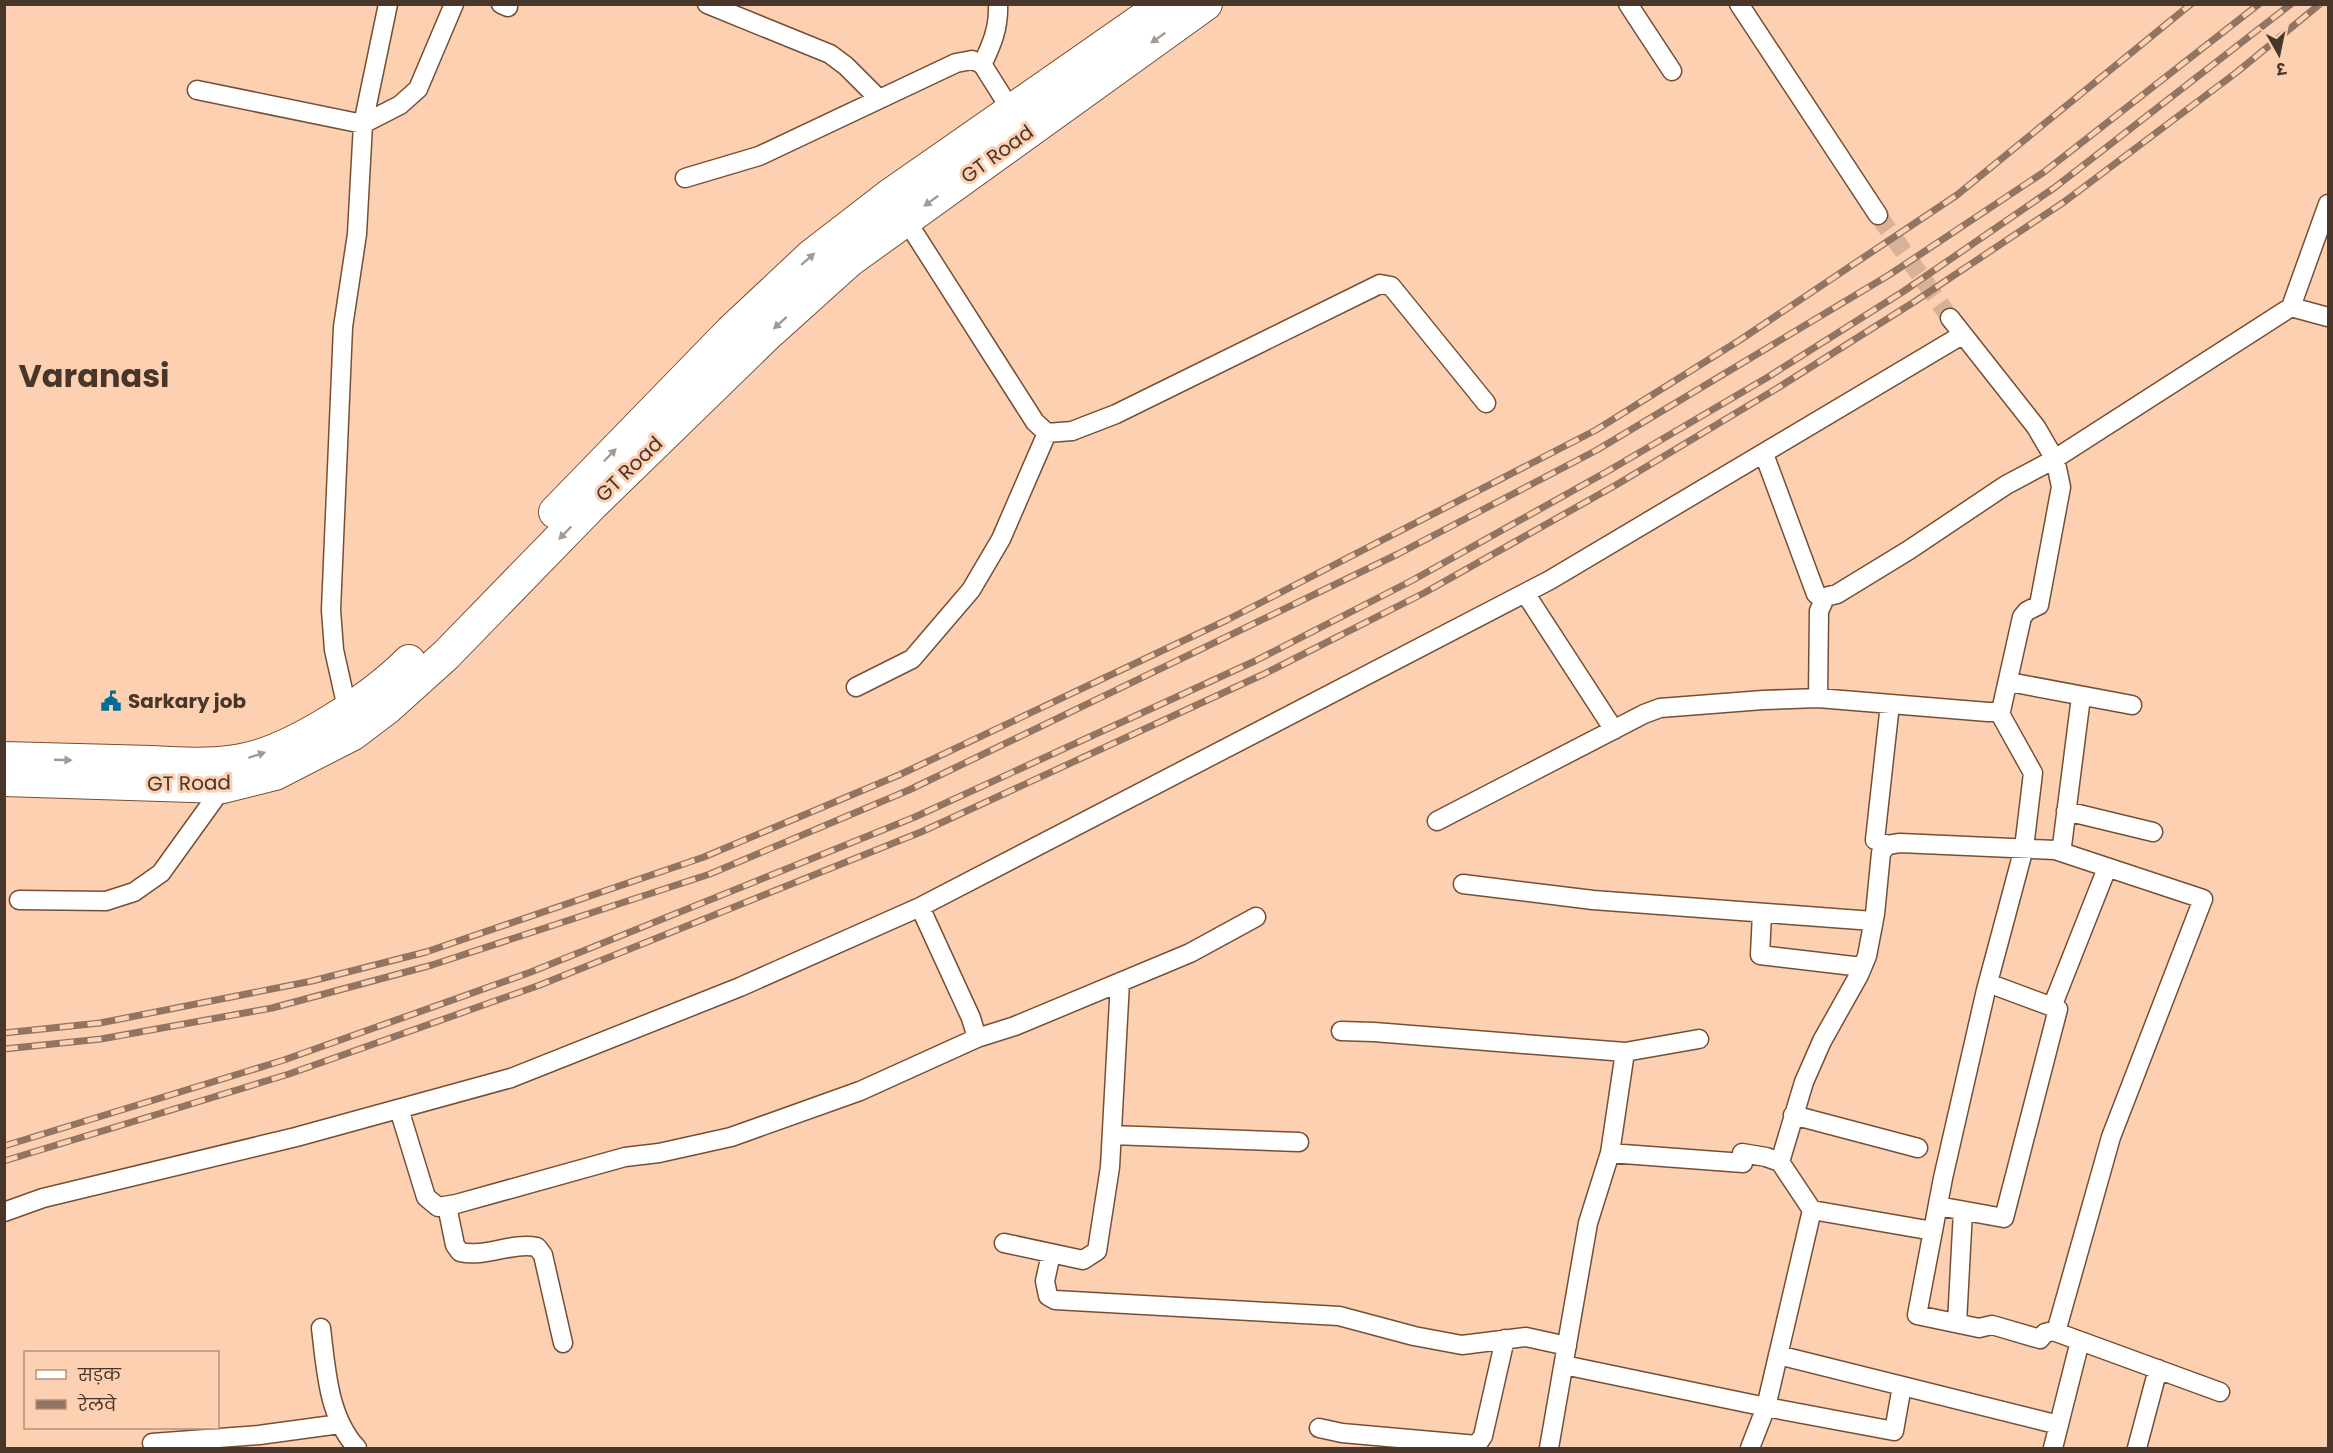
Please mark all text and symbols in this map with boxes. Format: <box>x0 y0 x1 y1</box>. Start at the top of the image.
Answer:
north arrow <box>2249 24 2309 84</box>
one-way arrow <box>1150 32 1166 44</box>
text: उ <box>2274 56 2289 81</box>
street label: GT Road <box>955 118 1039 190</box>
one-way arrow <box>924 195 939 207</box>
one-way arrow <box>800 253 815 266</box>
one-way arrow <box>772 316 787 330</box>
district label: Varanasi <box>18 353 170 398</box>
street label: GT Road <box>589 430 669 508</box>
one-way arrow <box>603 448 617 463</box>
one-way arrow <box>558 525 572 540</box>
place label: Sarkary job <box>128 687 246 715</box>
public building icon: Sarkary job <box>99 689 123 713</box>
one-way arrow <box>248 750 266 759</box>
one-way arrow <box>53 755 72 764</box>
street label: GT Road <box>147 768 231 798</box>
legend <box>24 1351 219 1429</box>
text: सड़क <box>77 1362 122 1387</box>
text: रेलवे <box>77 1392 117 1417</box>

